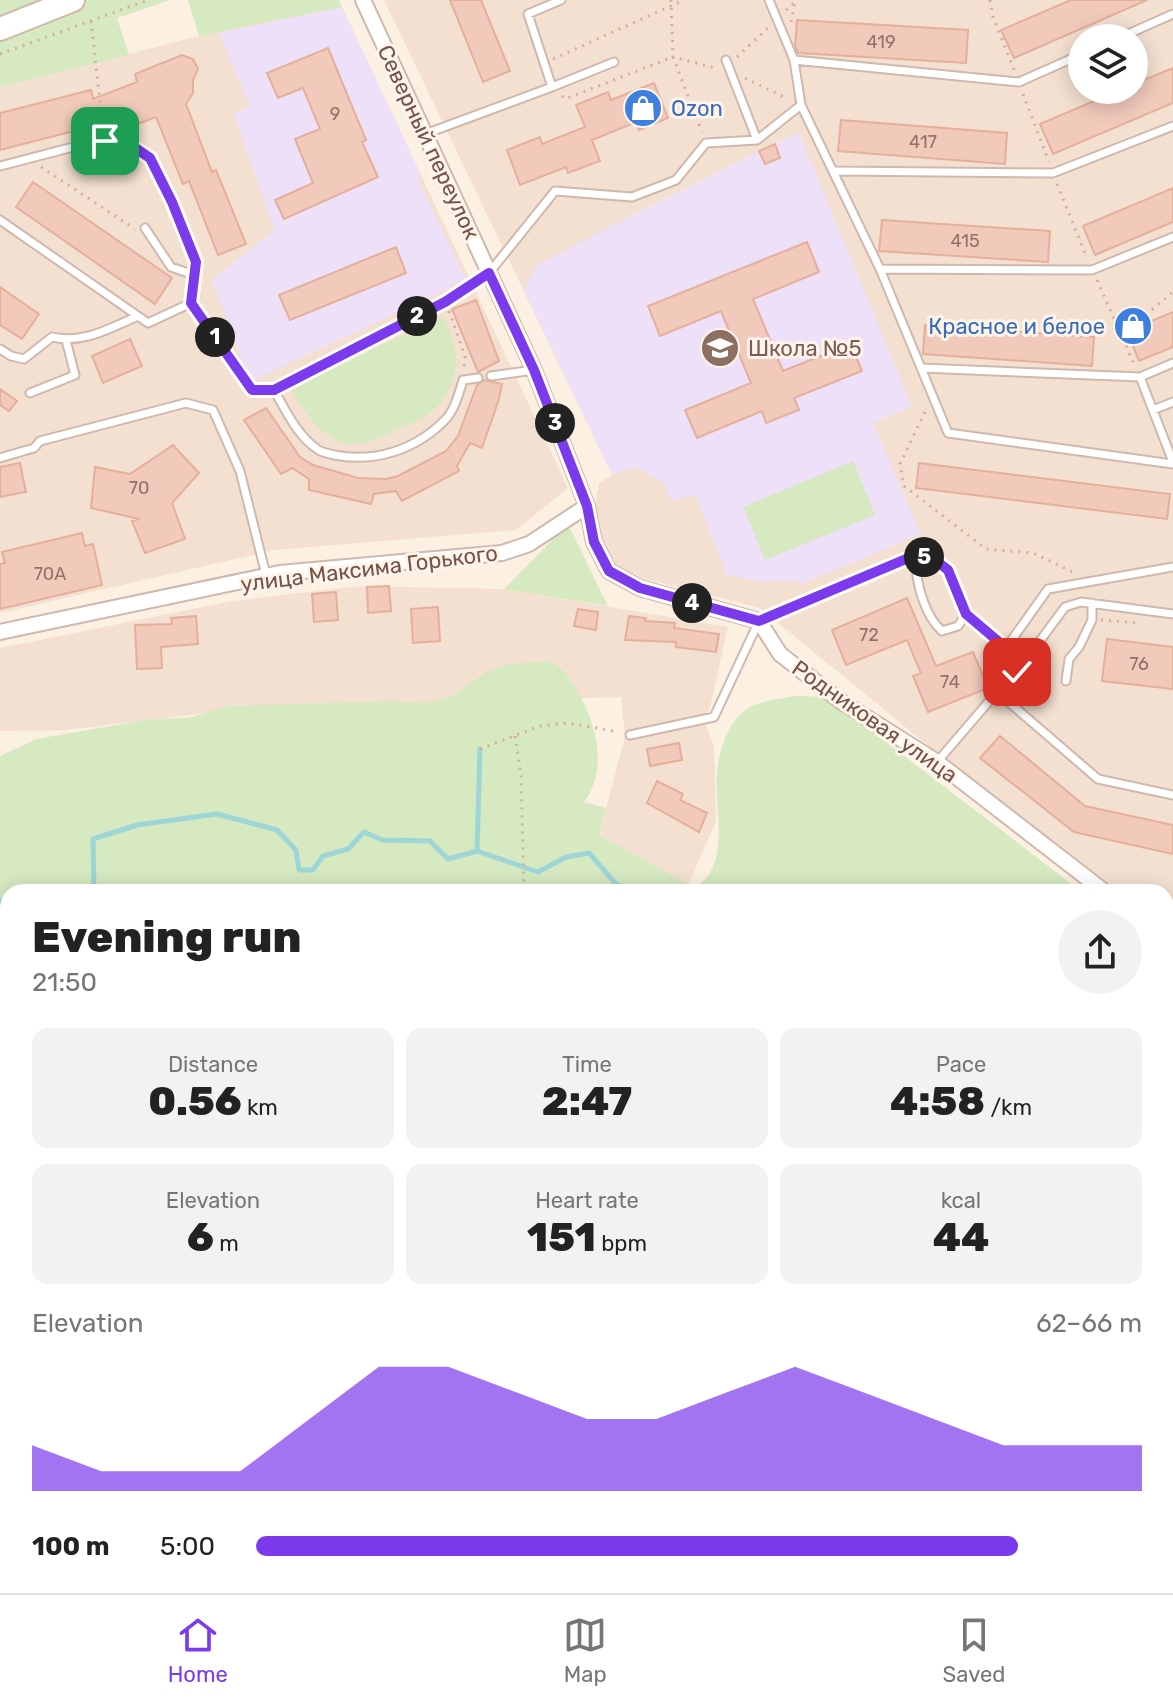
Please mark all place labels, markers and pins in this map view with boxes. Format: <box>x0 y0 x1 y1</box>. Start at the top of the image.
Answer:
shop icon: Ozon <box>622 87 664 129</box>
place label: Ozon <box>671 95 723 122</box>
pin <box>71 107 139 175</box>
pin: 2 <box>397 296 437 336</box>
shop icon: Красное и белое <box>1112 305 1154 347</box>
place label: Красное и белое <box>928 313 1105 340</box>
pin: 1 <box>195 317 235 357</box>
school or university icon: Школа №5 <box>699 327 741 369</box>
place label: Школа №5 <box>748 335 862 362</box>
pin: 3 <box>535 403 575 443</box>
pin: 5 <box>904 537 944 577</box>
pin: 4 <box>672 583 712 623</box>
pin <box>983 638 1051 706</box>

